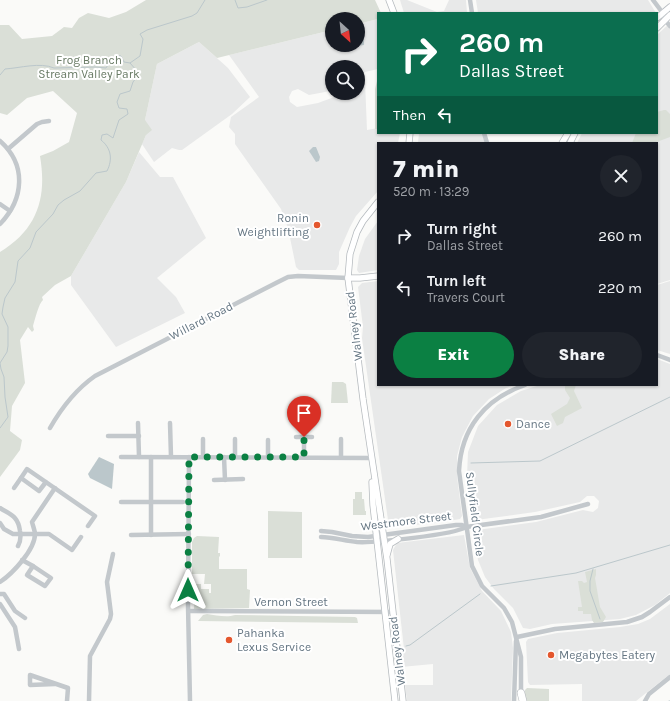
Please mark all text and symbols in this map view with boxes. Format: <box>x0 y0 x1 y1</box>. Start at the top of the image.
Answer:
north arrow <box>325 12 365 52</box>
map controls <box>325 12 365 100</box>
text: 260 m <box>459 26 544 59</box>
icon: right <box>393 28 445 80</box>
park label: Frog Branch Stream Valley Park <box>38 53 140 81</box>
button: search <box>325 60 365 100</box>
text: Dallas Street <box>459 60 564 82</box>
icon: left <box>434 104 456 126</box>
text: Then <box>393 106 426 124</box>
text: 7 min <box>393 155 459 183</box>
button: close <box>600 155 642 197</box>
text: 520 m · 13:29 <box>393 184 469 199</box>
place label: Ronin Weightlifting <box>237 211 309 239</box>
marker: Ronin Weightlifting <box>312 220 322 230</box>
text: Turn right <box>427 220 497 238</box>
icon: right <box>393 225 415 247</box>
text: 260 m <box>598 227 642 245</box>
text: Dallas Street <box>427 238 503 253</box>
text: Turn left <box>427 272 486 290</box>
icon: left <box>393 277 415 299</box>
text: 220 m <box>598 279 642 297</box>
text: Travers Court <box>427 290 505 305</box>
street label: Walney Road <box>343 291 365 361</box>
street label: Willard Road <box>167 299 235 343</box>
button: Exit <box>393 332 514 378</box>
button: Share <box>522 332 642 378</box>
pin <box>287 396 321 437</box>
icon: arrive <box>293 402 315 424</box>
place label: Dance <box>516 417 550 431</box>
marker: Dance <box>503 419 513 429</box>
street label: Sullyfield Circle <box>463 471 487 557</box>
street label: Westmore Street <box>360 508 453 534</box>
position arrow <box>167 569 209 611</box>
street label: Vernon Street <box>254 595 328 609</box>
street label: Walney Road <box>386 616 408 686</box>
place label: Pahanka Lexus Service <box>237 626 311 654</box>
marker: Pahanka Lexus Service <box>224 635 234 645</box>
place label: Megabytes Eatery <box>559 648 656 662</box>
marker: Megabytes Eatery <box>546 650 556 660</box>

